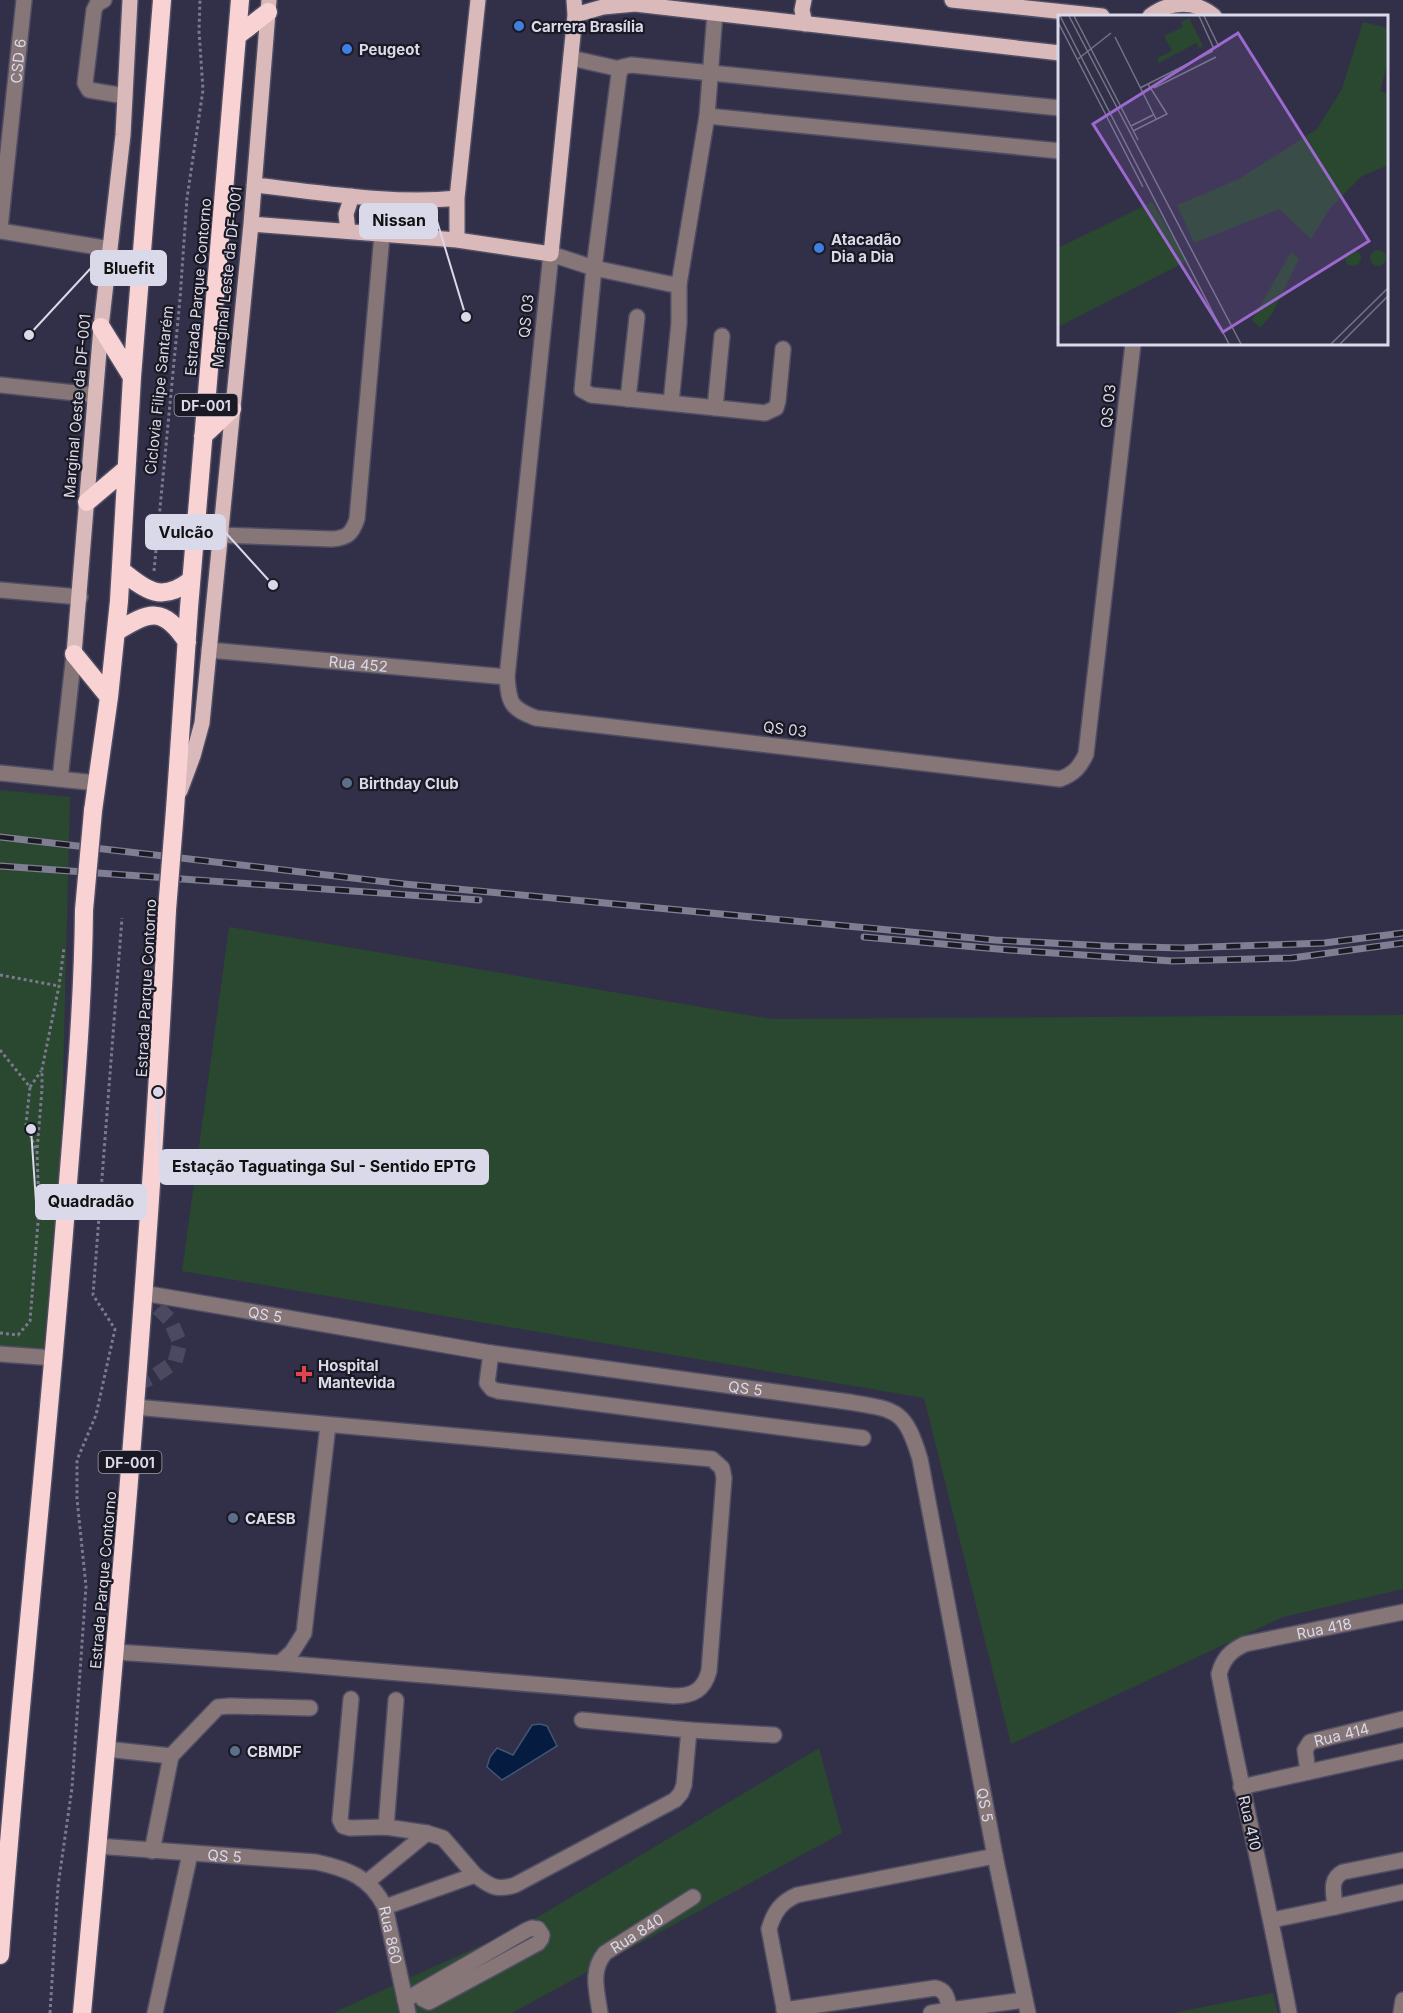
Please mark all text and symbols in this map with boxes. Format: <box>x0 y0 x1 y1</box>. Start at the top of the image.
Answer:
inset map <box>1058 15 1388 345</box>
place label: Carrera Brasília <box>531 17 644 36</box>
marker: Carrera Brasília <box>512 19 526 33</box>
street label: CSD 6 <box>6 38 29 84</box>
place label: Peugeot <box>359 40 420 59</box>
marker: Peugeot <box>340 42 354 56</box>
street label: Marginal Leste da DF-001 <box>208 186 246 368</box>
street label: Estrada Parque Contorno <box>181 197 215 377</box>
callout: Nissan <box>360 204 437 238</box>
text: Nissan <box>372 210 426 230</box>
place label: Atacadão Dia a Dia <box>831 230 901 266</box>
marker: Atacadão Dia a Dia <box>812 241 826 255</box>
callout: Bluefit <box>91 251 166 285</box>
text: Bluefit <box>103 258 155 278</box>
street label: QS 03 <box>514 293 538 339</box>
street label: Ciclovia Filipe Santarém <box>141 305 177 475</box>
street label: Marginal Oeste da DF-001 <box>59 313 95 499</box>
street label: QS 03 <box>1096 383 1120 429</box>
road number: DF-001 <box>174 394 238 416</box>
callout: Vulcão <box>146 515 225 549</box>
text: Vulcão <box>159 522 214 542</box>
street label: Rua 452 <box>328 651 389 676</box>
street label: QS 03 <box>762 717 808 741</box>
place label: Birthday Club <box>359 774 459 793</box>
marker: Birthday Club <box>340 776 354 790</box>
street label: Estrada Parque Contorno <box>132 898 160 1078</box>
callout: Estação Taguatinga Sul - Sentido EPTG <box>160 1150 488 1184</box>
text: Estação Taguatinga Sul - Sentido EPTG <box>172 1156 476 1176</box>
callout: Quadradão <box>36 1185 146 1219</box>
text: Quadradão <box>48 1191 134 1211</box>
street label: QS 5 <box>247 1302 284 1326</box>
place label: Hospital Mantevida <box>318 1356 395 1392</box>
marker: Hospital Mantevida <box>295 1365 313 1383</box>
street label: QS 5 <box>727 1376 764 1400</box>
road number: DF-001 <box>98 1451 162 1473</box>
street label: Estrada Parque Contorno <box>86 1490 120 1670</box>
place label: CAESB <box>245 1509 296 1528</box>
marker: CAESB <box>226 1511 240 1525</box>
street label: Rua 418 <box>1295 1613 1353 1643</box>
street label: Rua 414 <box>1312 1718 1371 1750</box>
place label: CBMDF <box>247 1742 302 1761</box>
marker: CBMDF <box>228 1744 242 1758</box>
street label: QS 5 <box>973 1786 998 1824</box>
street label: Rua 410 <box>1234 1794 1266 1852</box>
street label: QS 5 <box>207 1845 243 1866</box>
street label: Rua 860 <box>375 1904 407 1966</box>
street label: Rua 840 <box>606 1909 667 1957</box>

